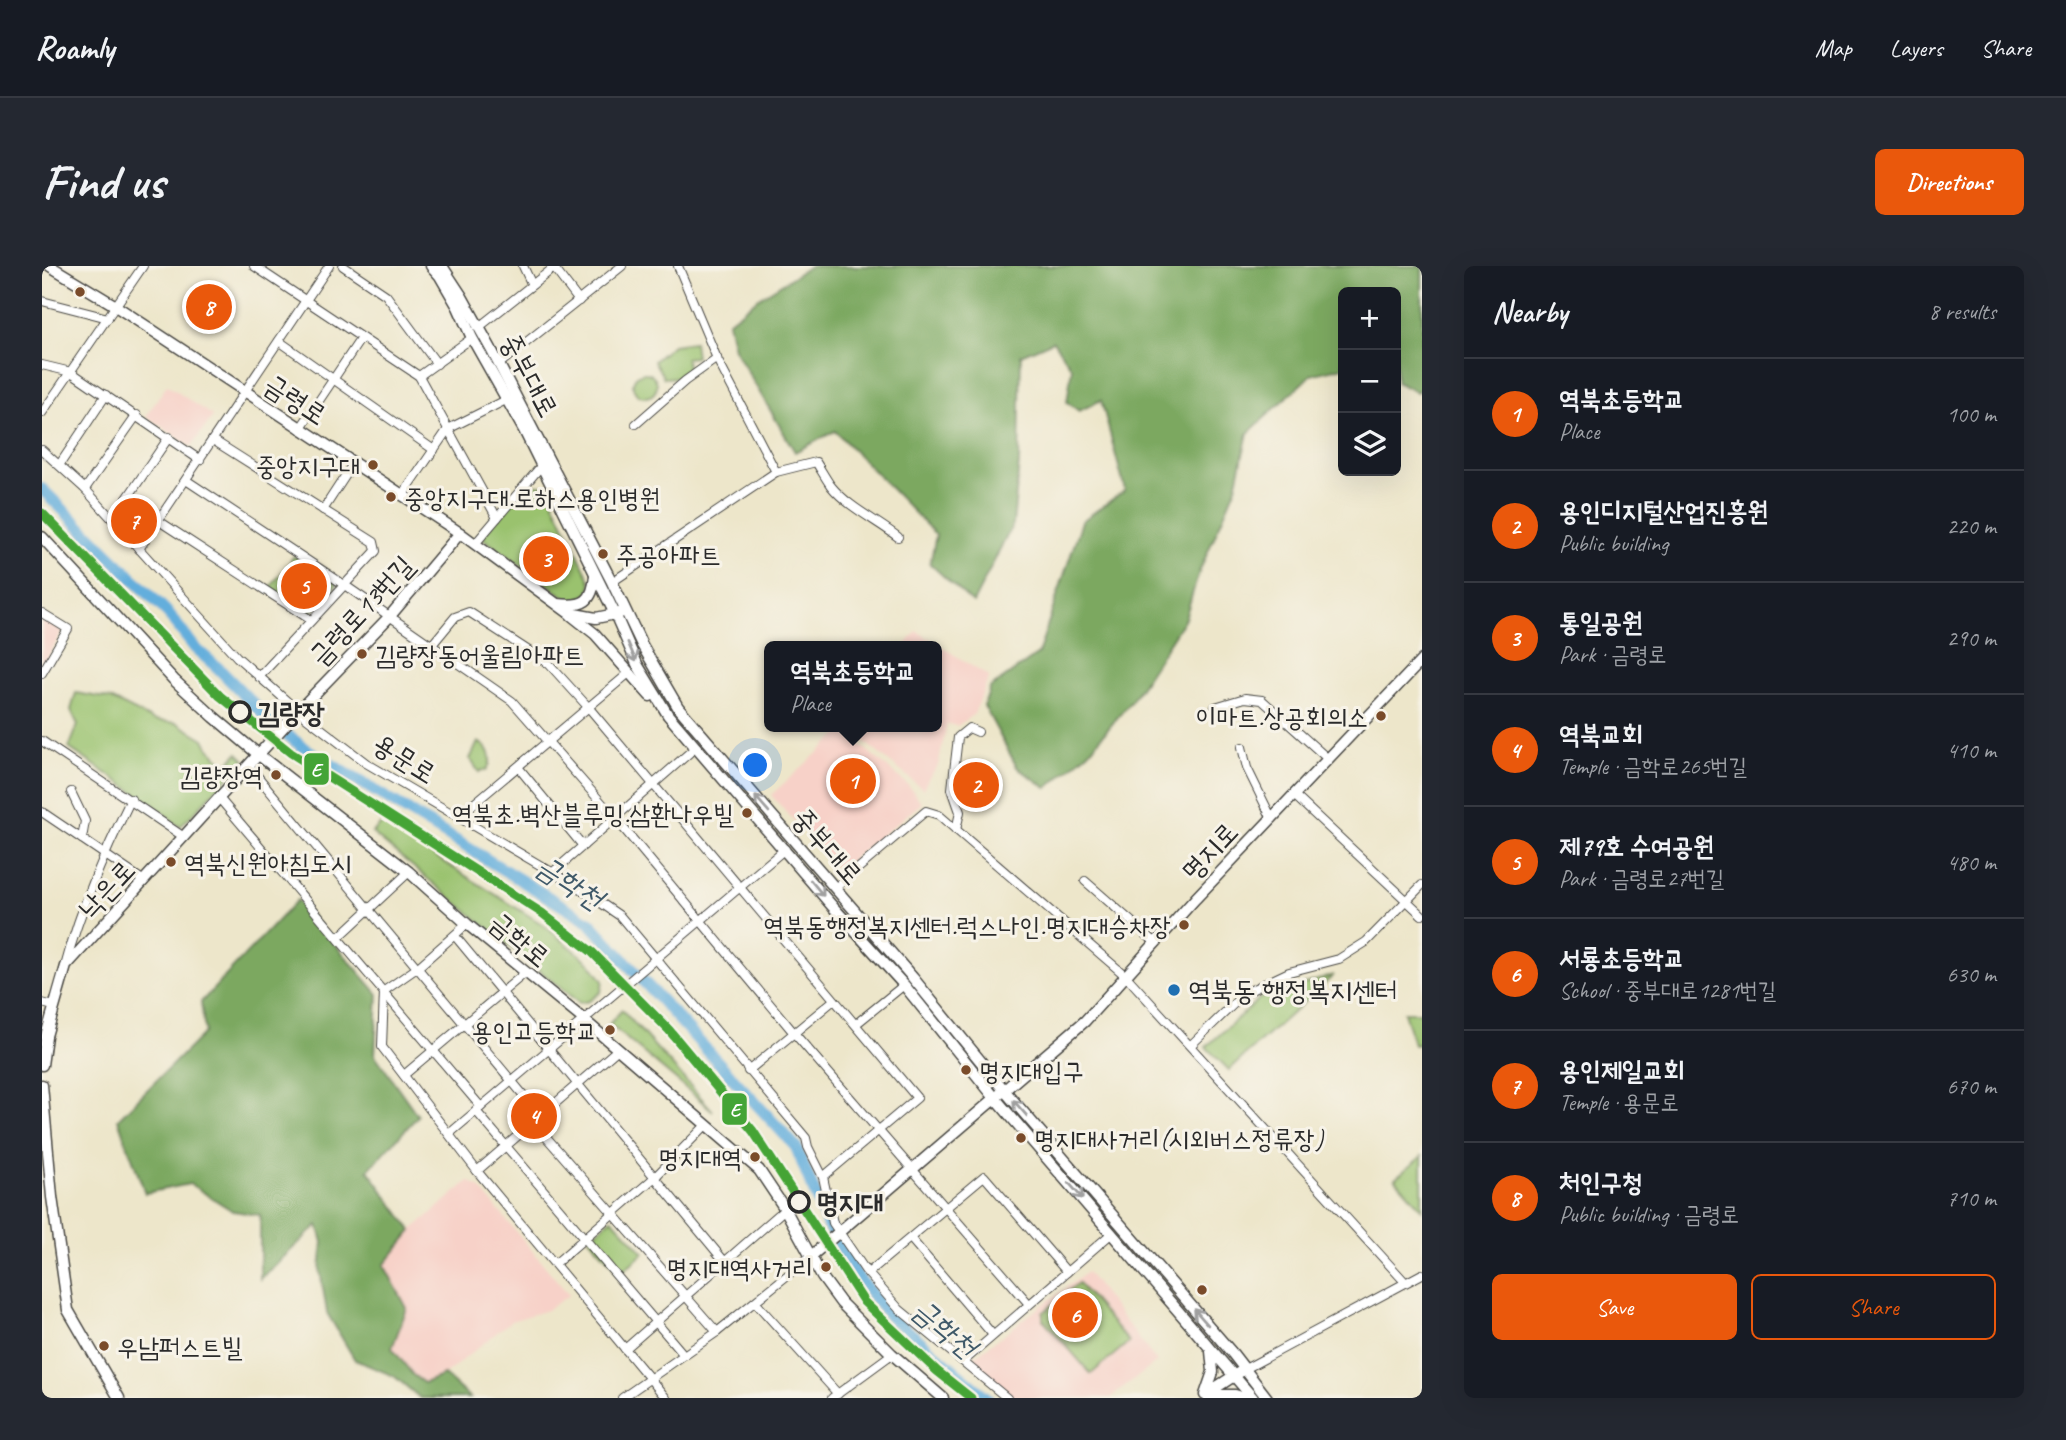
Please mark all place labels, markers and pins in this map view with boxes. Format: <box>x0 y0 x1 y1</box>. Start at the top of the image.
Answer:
pin: 8 <box>186 281 232 333</box>
unlabelled marker <box>73 285 87 299</box>
place label: 중앙지구대 <box>255 450 360 483</box>
marker: 중앙지구대 <box>366 458 380 472</box>
place label: 중앙지구대.로하스용인병원 <box>404 482 660 515</box>
marker: 중앙지구대.로하스용인병원 <box>384 490 398 504</box>
pin: 7 <box>111 495 157 547</box>
pin: 3 <box>523 533 569 585</box>
place label: 주공아파트 <box>616 539 721 572</box>
marker: 주공아파트 <box>596 547 610 561</box>
pin: 5 <box>281 560 327 612</box>
place label: 김량장동어울림아파트 <box>375 639 584 672</box>
marker: 김량장동어울림아파트 <box>355 647 369 661</box>
place label: 김량장 <box>257 695 325 730</box>
marker: 김량장 <box>229 701 251 723</box>
place label: 이마트.상공회의소 <box>1195 701 1368 734</box>
marker: 이마트.상공회의소 <box>1374 709 1388 723</box>
pin: 1 <box>830 755 876 807</box>
pin: 2 <box>953 759 999 811</box>
place label: 김량장역 <box>179 760 263 793</box>
marker: 김량장역 <box>269 768 283 782</box>
place label: 역북초.벽산블루밍.삼환나우빌 <box>452 798 734 831</box>
marker: 역북초.벽산블루밍.삼환나우빌 <box>740 806 754 820</box>
place label: 역북신원아침도시 <box>184 847 351 880</box>
marker: 역북신원아침도시 <box>164 855 178 869</box>
place label: 역북동행정복지센터.럭스나인.명지대승차장 <box>763 910 1171 943</box>
marker: 역북동행정복지센터.럭스나인.명지대승차장 <box>1177 918 1191 932</box>
place label: 역북동 행정복지센터 <box>1188 973 1398 1008</box>
marker: 역북동 행정복지센터 <box>1166 982 1182 998</box>
place label: 용인고등학교 <box>471 1015 597 1048</box>
marker: 용인고등학교 <box>603 1023 617 1037</box>
place label: 명지대입구 <box>979 1055 1084 1088</box>
marker: 명지대입구 <box>959 1063 973 1077</box>
pin: 4 <box>511 1090 557 1142</box>
place label: 명지대사거리(시외버스정류장) <box>1034 1123 1325 1156</box>
marker: 명지대사거리(시외버스정류장) <box>1014 1131 1028 1145</box>
place label: 명지대역 <box>658 1142 742 1175</box>
marker: 명지대역 <box>748 1150 762 1164</box>
place label: 명지대 <box>816 1185 884 1220</box>
marker: 명지대 <box>788 1191 810 1213</box>
place label: 명지대역사거리 <box>667 1252 813 1285</box>
marker: 명지대역사거리 <box>819 1260 833 1274</box>
unlabelled marker <box>1195 1283 1209 1297</box>
pin: 6 <box>1052 1289 1098 1341</box>
place label: 우남퍼스트빌 <box>117 1331 243 1364</box>
marker: 우남퍼스트빌 <box>97 1339 111 1353</box>

